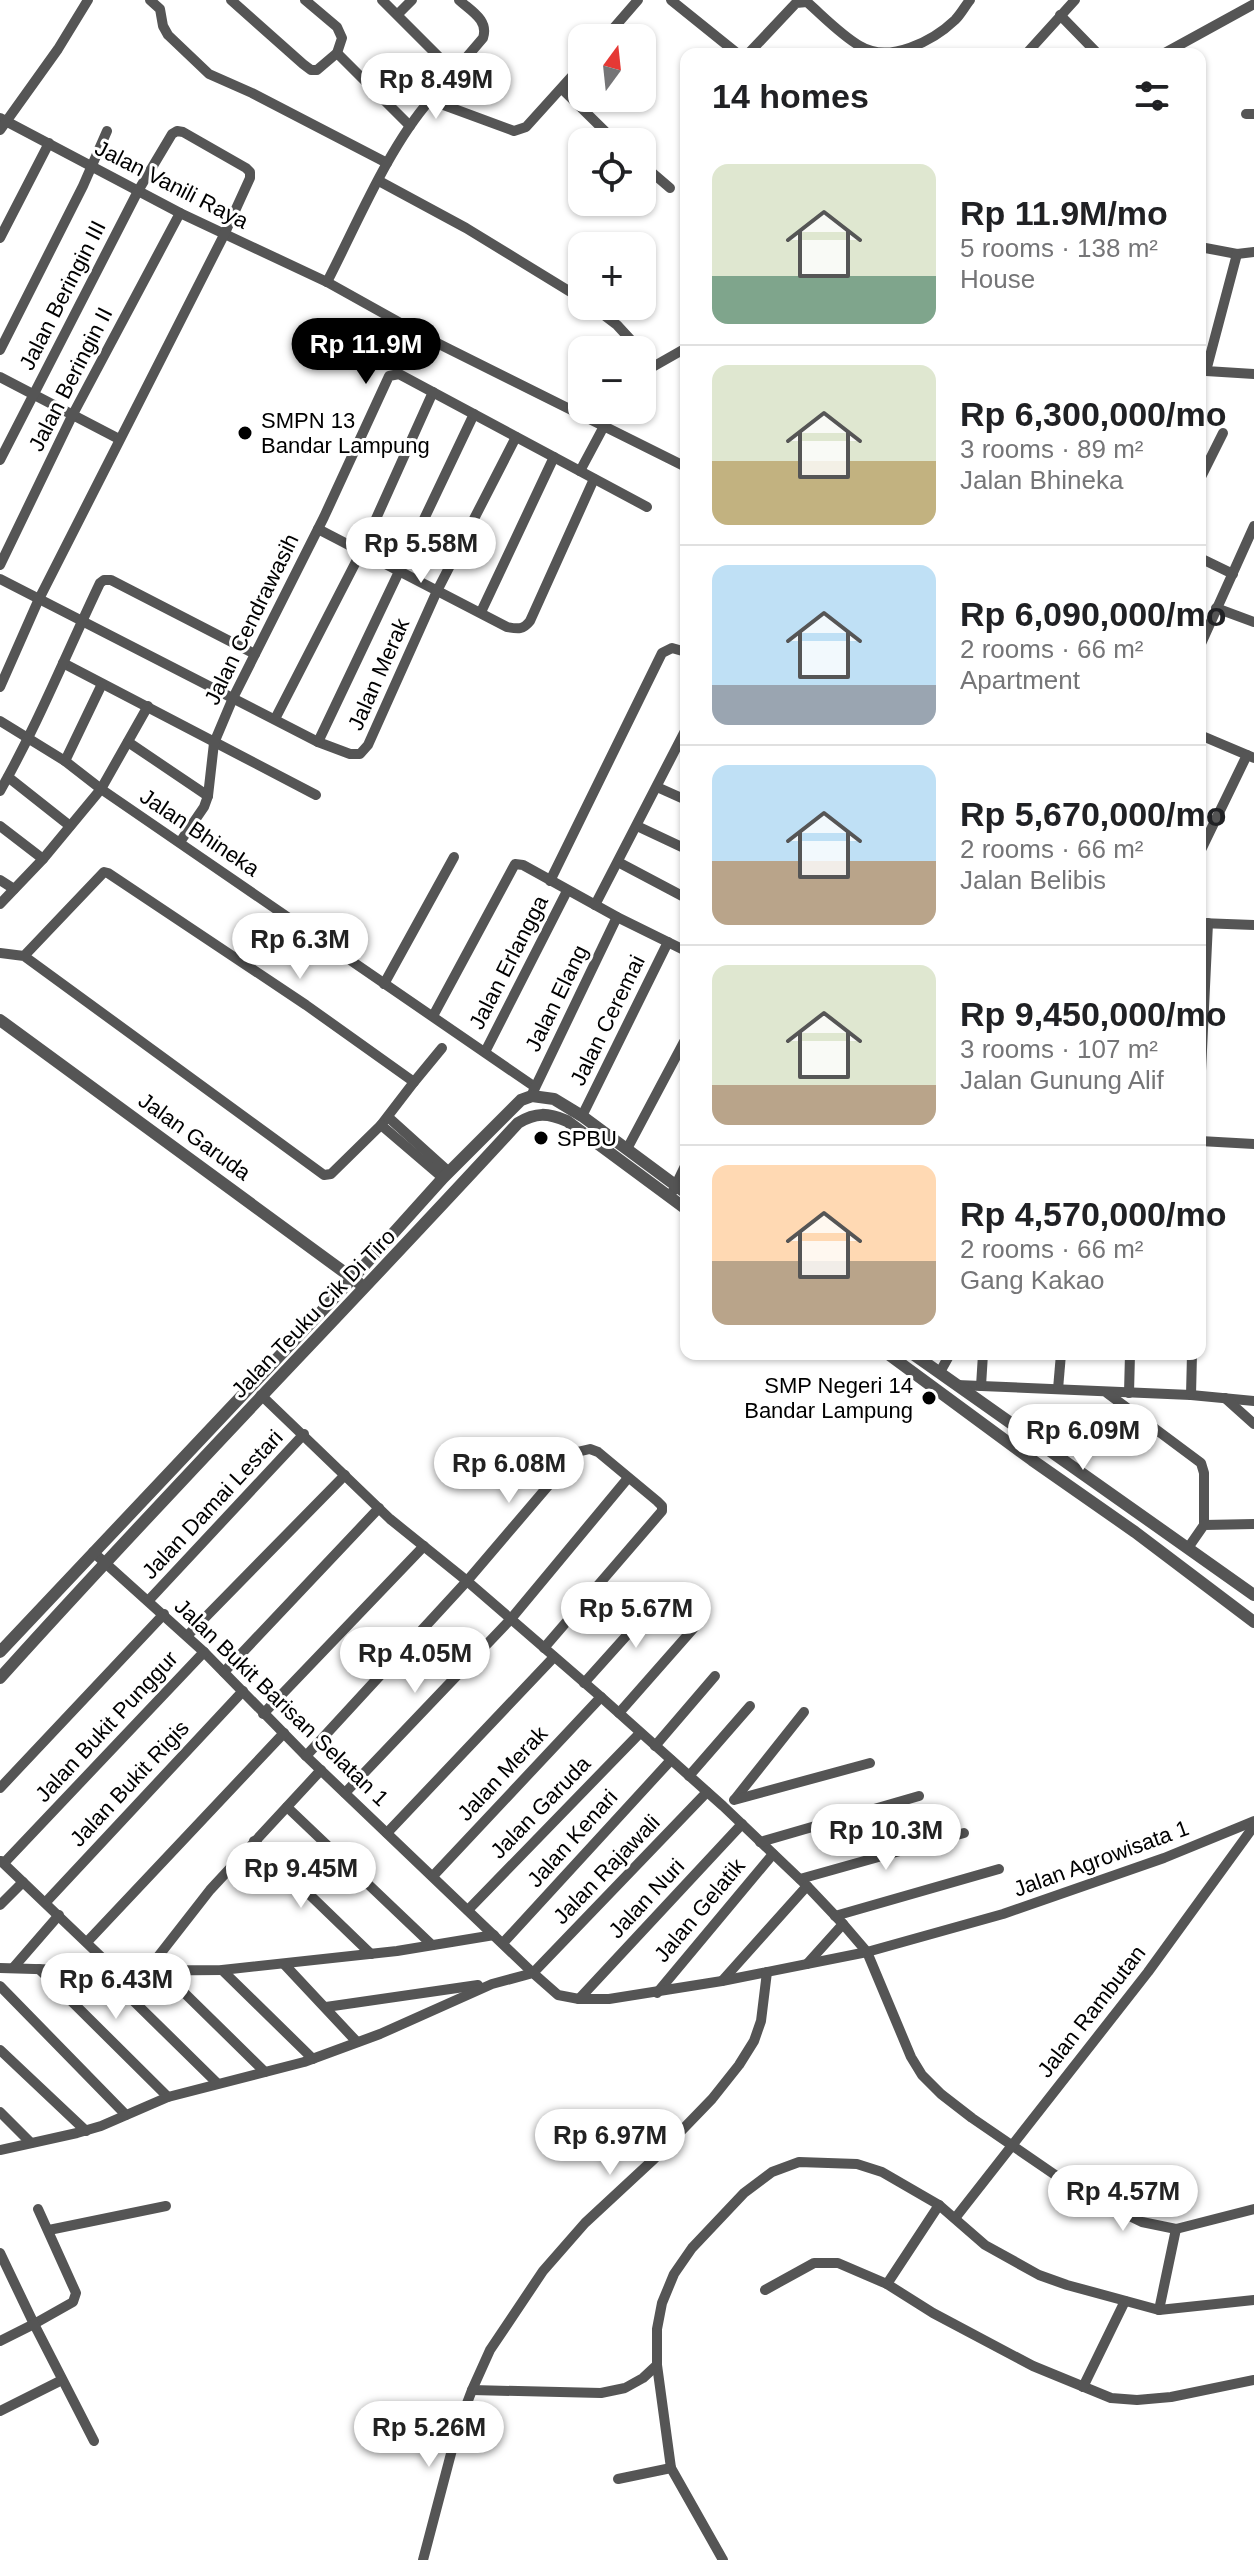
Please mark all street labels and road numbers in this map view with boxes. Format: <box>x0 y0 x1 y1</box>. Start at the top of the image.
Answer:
street label: Jalan Vanili Raya <box>91 135 253 234</box>
street label: Jalan Beringin III <box>14 217 111 374</box>
street label: Jalan Beringin II <box>23 303 117 455</box>
street label: Jalan Cendrawasih <box>199 530 304 709</box>
street label: Jalan Merak <box>343 613 415 734</box>
street label: Jalan Bhineka <box>135 783 265 882</box>
street label: Jalan Erlangga <box>464 890 553 1033</box>
street label: Jalan Elang <box>520 941 593 1055</box>
street label: Jalan Ceremai <box>565 951 650 1089</box>
street label: Jalan Garuda <box>134 1087 256 1186</box>
street label: Jalan Teuku Cik Di Tiro <box>226 1224 400 1403</box>
street label: Jalan Damai Lestari <box>137 1425 288 1584</box>
street label: Jalan Bukit Barisan Selatan 1 <box>170 1594 394 1811</box>
street label: Jalan Bukit Punggur <box>30 1646 183 1807</box>
street label: Jalan Bukit Rigis <box>65 1715 194 1851</box>
street label: Jalan Merak <box>452 1720 553 1826</box>
street label: Jalan Garuda <box>485 1751 596 1864</box>
street label: Jalan Kenari <box>522 1785 623 1892</box>
street label: Jalan Rajawali <box>548 1810 665 1929</box>
street label: Jalan Agrowisata 1 <box>1010 1815 1192 1902</box>
street label: Jalan Gelatik <box>649 1853 750 1967</box>
street label: Jalan Nuri <box>603 1854 689 1943</box>
street label: Jalan Rambutan <box>1032 1940 1151 2082</box>

